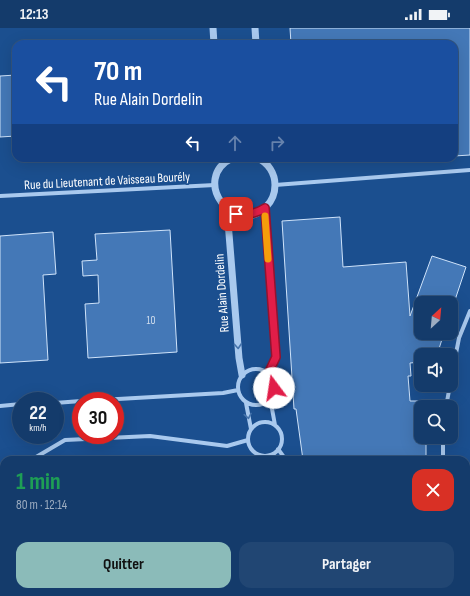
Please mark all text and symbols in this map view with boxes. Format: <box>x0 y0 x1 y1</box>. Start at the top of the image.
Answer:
text: 12:13 <box>20 5 49 24</box>
text: 70 m <box>94 55 142 88</box>
icon: left <box>28 56 80 108</box>
text: Rue Alain Dordelin <box>94 89 203 110</box>
icon: left <box>182 132 204 154</box>
icon: ahead <box>224 132 246 154</box>
icon: right <box>266 132 288 154</box>
street label: Rue du Lieutenant de Vaisseau Bourély <box>24 169 190 193</box>
pin <box>219 197 253 231</box>
icon: arrive <box>225 203 247 225</box>
street label: Rue Alain Dordelin <box>211 253 233 333</box>
north arrow <box>414 296 458 340</box>
map controls <box>414 296 458 444</box>
house number: 10 <box>147 314 155 327</box>
one-way arrow <box>233 343 242 349</box>
button: sound <box>414 348 458 392</box>
position arrow <box>253 367 295 409</box>
speed limit sign: 30 <box>72 392 124 444</box>
button: search <box>414 400 458 444</box>
text: 22 <box>29 401 47 425</box>
one-way arrow <box>244 413 252 419</box>
text: km/h <box>29 422 47 434</box>
text: 1 min <box>16 467 61 496</box>
button: close <box>412 469 454 511</box>
text: 80 m · 12:14 <box>16 497 67 513</box>
button: Quitter <box>16 542 231 588</box>
button: Partager <box>239 542 454 588</box>

